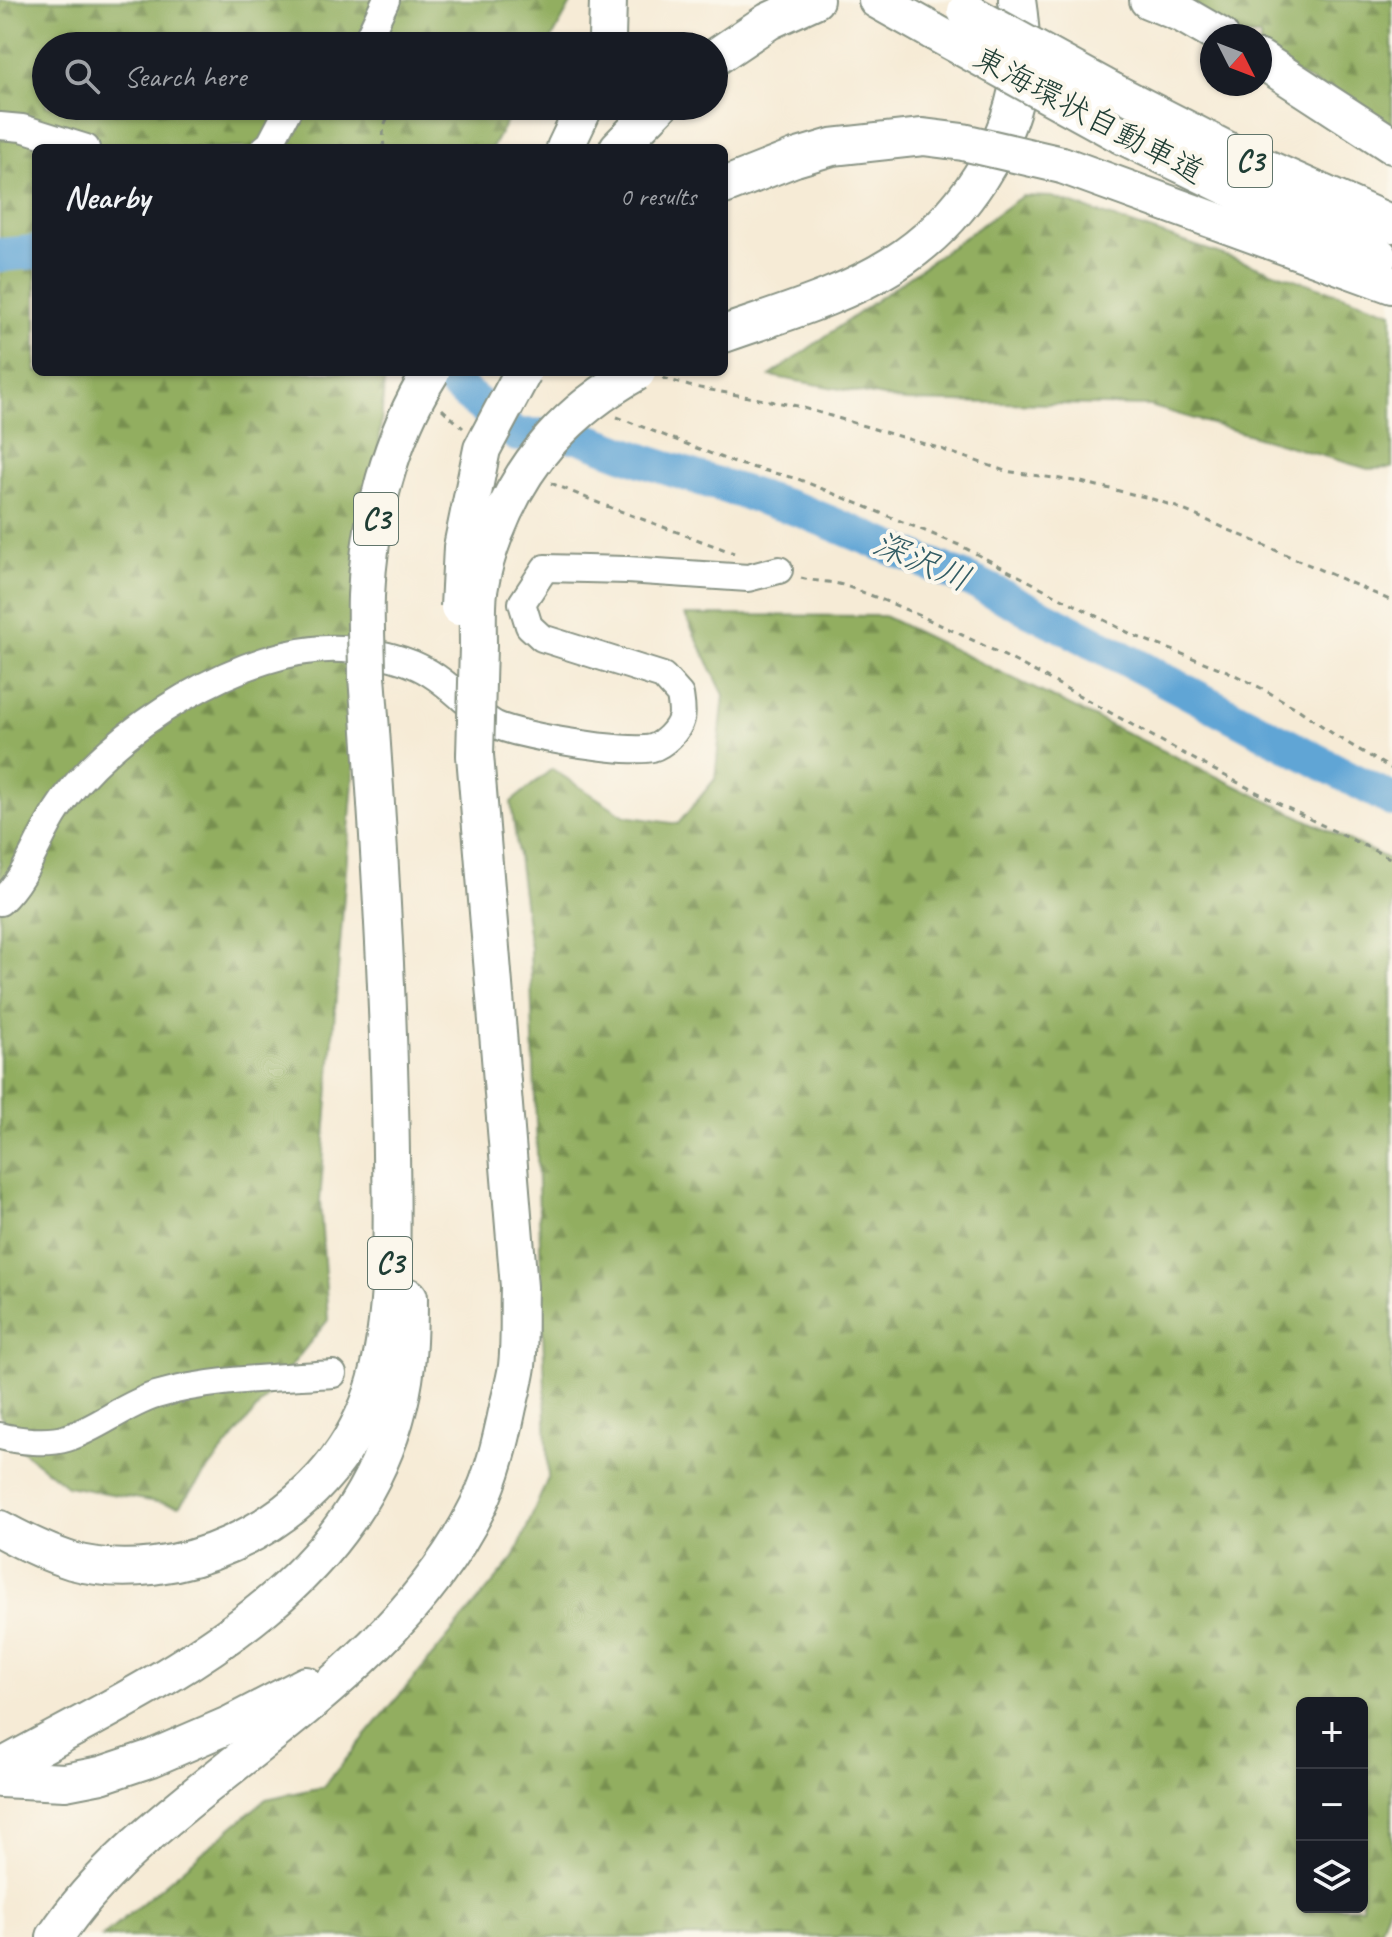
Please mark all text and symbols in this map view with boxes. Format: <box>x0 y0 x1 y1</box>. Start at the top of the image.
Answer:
north arrow <box>1200 24 1272 96</box>
search box <box>32 32 728 120</box>
street label: 東海環状自動車道 <box>966 37 1212 193</box>
icon: search <box>60 54 104 98</box>
text: Search here <box>124 57 246 95</box>
road number: C3 <box>1228 135 1272 187</box>
text: Nearby <box>64 175 150 218</box>
text: 0 results <box>620 180 696 213</box>
road number: C3 <box>354 493 398 545</box>
water label: 深沢川 <box>867 521 977 601</box>
road number: C3 <box>368 1237 412 1289</box>
map controls <box>1296 1697 1368 1913</box>
button: + <box>1296 1697 1368 1769</box>
button: − <box>1296 1769 1368 1841</box>
button: layers <box>1296 1841 1368 1913</box>

